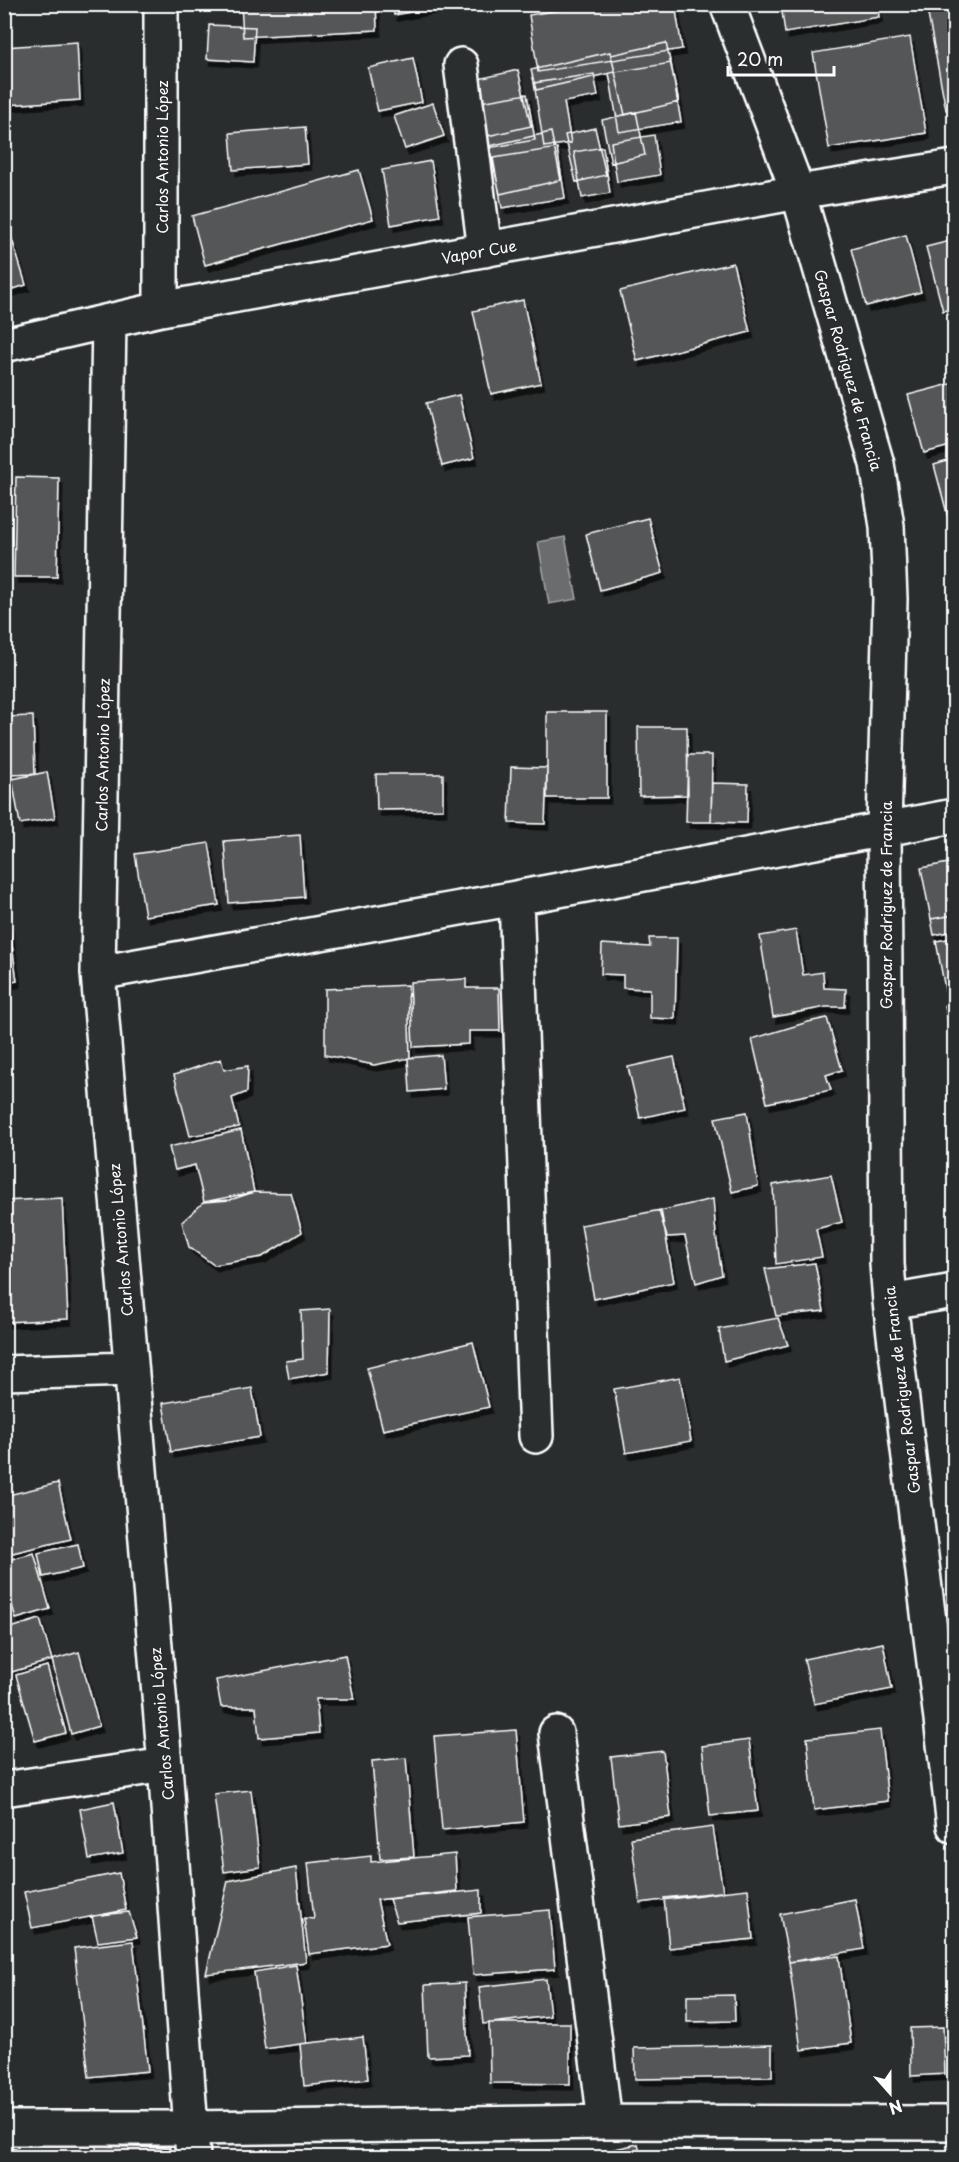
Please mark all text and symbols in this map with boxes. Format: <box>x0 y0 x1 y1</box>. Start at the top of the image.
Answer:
scale bar <box>728 39 834 77</box>
text: 20 m <box>737 45 783 72</box>
street label: Carlos Antonio López <box>150 80 173 234</box>
street label: Vapor Cue <box>440 233 518 269</box>
street label: Gaspar Rodriguez de Francia <box>809 267 889 474</box>
street label: Carlos Antonio López <box>89 678 115 832</box>
street label: Gaspar Rodriguez de Francia <box>874 800 897 1009</box>
street label: Carlos Antonio López <box>102 1163 138 1317</box>
street label: Gaspar Rodriguez de Francia <box>877 1285 925 1495</box>
street label: Carlos Antonio López <box>143 1647 179 1801</box>
north arrow <box>860 2063 920 2123</box>
text: N <box>886 2094 906 2121</box>

